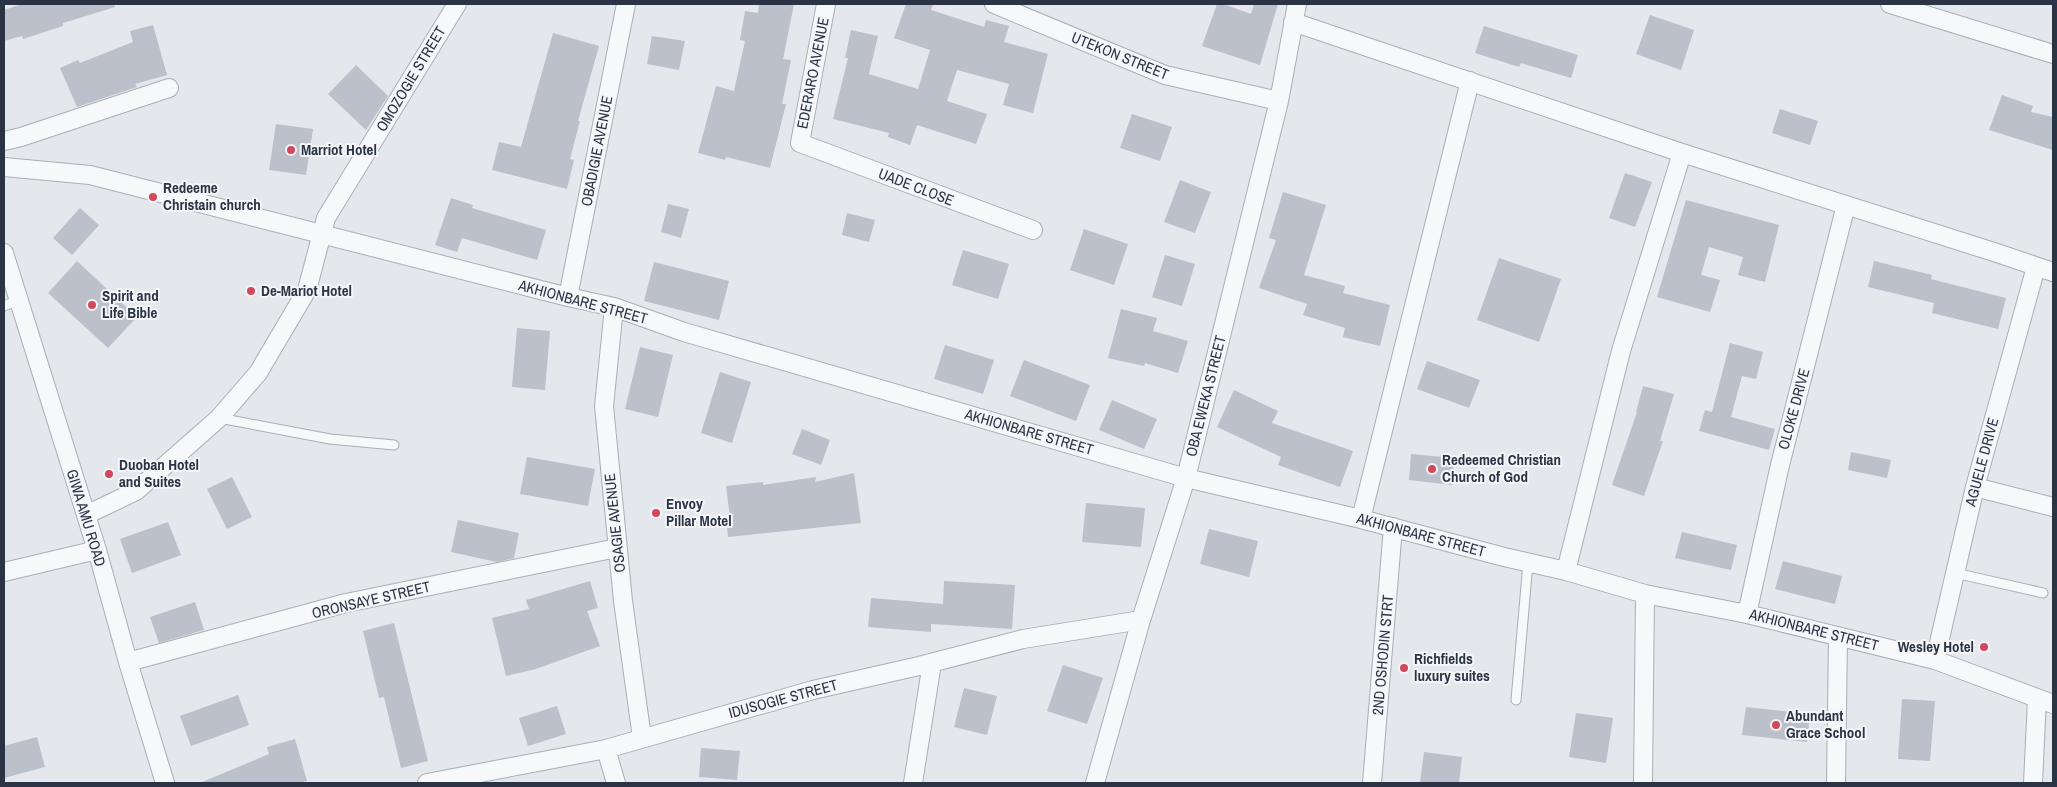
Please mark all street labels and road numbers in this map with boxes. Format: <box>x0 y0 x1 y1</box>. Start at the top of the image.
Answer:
street label: EDERARO AVENUE <box>791 15 834 131</box>
street label: OMOZOGIE STREET <box>371 22 451 135</box>
street label: UTEKON STREET <box>1068 26 1172 85</box>
street label: OBADIGIE AVENUE <box>576 94 617 208</box>
street label: UADE CLOSE <box>875 163 957 211</box>
street label: AKHIONBARE STREET <box>515 274 650 329</box>
street label: OBA EWEKA STREET <box>1180 333 1231 459</box>
street label: OLOKE DRIVE <box>1773 366 1814 452</box>
street label: AKHIONBARE STREET <box>962 403 1096 460</box>
street label: AGUELE DRIVE <box>1959 415 2003 509</box>
street label: GIWA AMU ROAD <box>62 467 111 569</box>
street label: OSAGIE AVENUE <box>599 472 630 574</box>
street label: AKHIONBARE STREET <box>1353 507 1488 562</box>
street label: ORONSAYE STREET <box>310 576 433 623</box>
street label: 2ND OSHODIN STRT <box>1367 593 1398 716</box>
street label: AKHIONBARE STREET <box>1746 603 1881 656</box>
street label: IDUSOGIE STREET <box>726 674 840 723</box>

